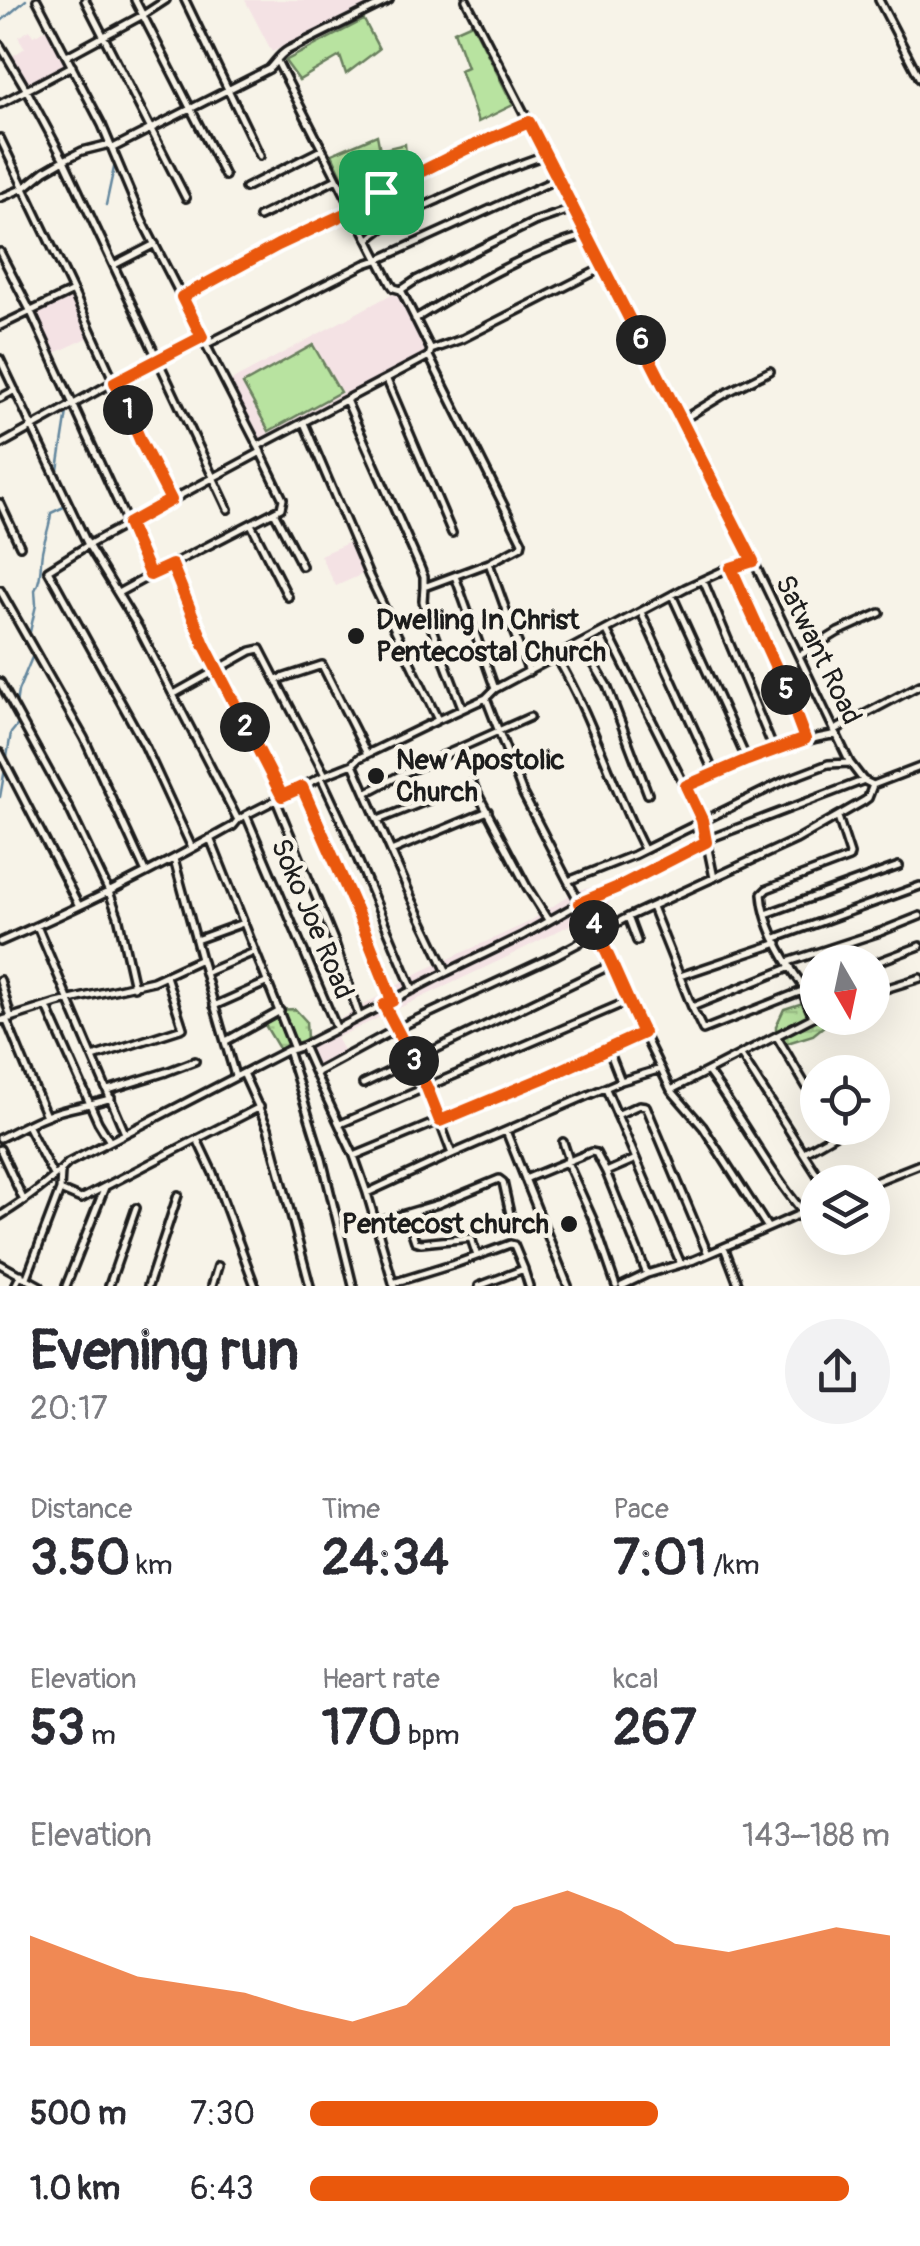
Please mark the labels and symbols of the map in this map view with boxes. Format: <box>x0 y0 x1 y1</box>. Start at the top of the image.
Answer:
pin <box>339 150 424 235</box>
pin: 6 <box>616 315 666 365</box>
pin: 1 <box>103 385 153 435</box>
street label: Satwant Road <box>767 570 869 730</box>
place label: Dwelling In Christ Pentecostal Church <box>376 603 606 670</box>
marker: Dwelling In Christ Pentecostal Church <box>345 625 367 647</box>
pin: 5 <box>761 665 811 715</box>
pin: 2 <box>220 702 270 752</box>
place label: New Apostolic Church <box>396 743 565 810</box>
marker: New Apostolic Church <box>365 765 387 787</box>
street label: Soko Joe Road <box>263 834 361 1004</box>
pin: 4 <box>569 900 619 950</box>
north arrow <box>800 945 890 1035</box>
pin: 3 <box>389 1036 439 1086</box>
place label: Pentecost church <box>342 1207 549 1242</box>
marker: Pentecost church <box>558 1213 580 1235</box>

